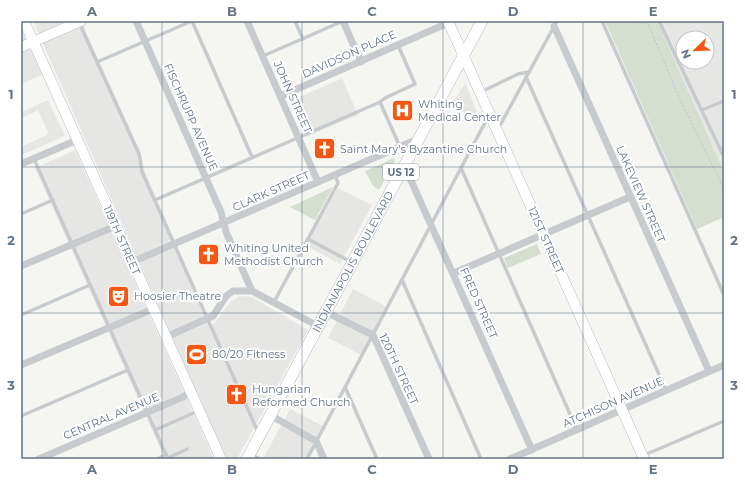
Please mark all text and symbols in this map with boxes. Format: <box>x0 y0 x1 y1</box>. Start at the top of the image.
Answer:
text: A <box>86 3 98 19</box>
text: B <box>227 3 237 19</box>
text: C <box>367 3 377 19</box>
text: D <box>508 3 519 19</box>
text: E <box>649 3 658 19</box>
street label: DAVIDSON PLACE <box>300 27 398 81</box>
north arrow <box>675 30 715 70</box>
text: N <box>678 47 694 61</box>
street label: JOHN STREET <box>270 58 315 136</box>
street label: FISCHRUPP AVENUE <box>161 61 221 173</box>
text: 1 <box>8 86 14 102</box>
text: 1 <box>731 86 737 102</box>
hospital icon: Whiting Medical Center <box>390 97 416 123</box>
place label: Whiting Medical Center <box>418 97 501 124</box>
church icon: Saint Mary's Byzantine Church <box>311 136 337 162</box>
place label: Saint Mary's Byzantine Church <box>340 142 507 156</box>
street label: LAKEVIEW STREET <box>613 143 669 245</box>
road number: US 12 <box>383 164 419 180</box>
street label: CLARK STREET <box>230 167 312 214</box>
street label: INDIANAPOLIS BOULEVARD <box>309 189 396 335</box>
street label: 119TH STREET <box>100 203 144 278</box>
street label: 121ST STREET <box>525 204 567 276</box>
text: 2 <box>7 232 15 248</box>
text: 2 <box>730 232 738 248</box>
church icon: Whiting United Methodist Church <box>196 241 222 267</box>
place label: Whiting United Methodist Church <box>224 241 324 268</box>
street label: FRED STREET <box>457 265 501 341</box>
theatre icon: Hoosier Theatre <box>105 283 131 309</box>
place label: Hoosier Theatre <box>134 289 221 303</box>
street label: 120TH STREET <box>376 331 422 408</box>
sports icon: 80/20 Fitness <box>183 341 209 367</box>
place label: 80/20 Fitness <box>212 347 286 361</box>
street label: ATCHISON AVENUE <box>560 373 666 431</box>
text: 3 <box>6 377 15 393</box>
text: 3 <box>729 377 738 393</box>
church icon: Hungarian Reformed Church <box>223 382 249 408</box>
place label: Hungarian Reformed Church <box>252 382 351 409</box>
street label: CENTRAL AVENUE <box>61 389 161 443</box>
text: A <box>86 461 98 477</box>
text: B <box>227 461 237 477</box>
text: C <box>367 461 377 477</box>
text: D <box>508 461 519 477</box>
text: E <box>649 461 658 477</box>

